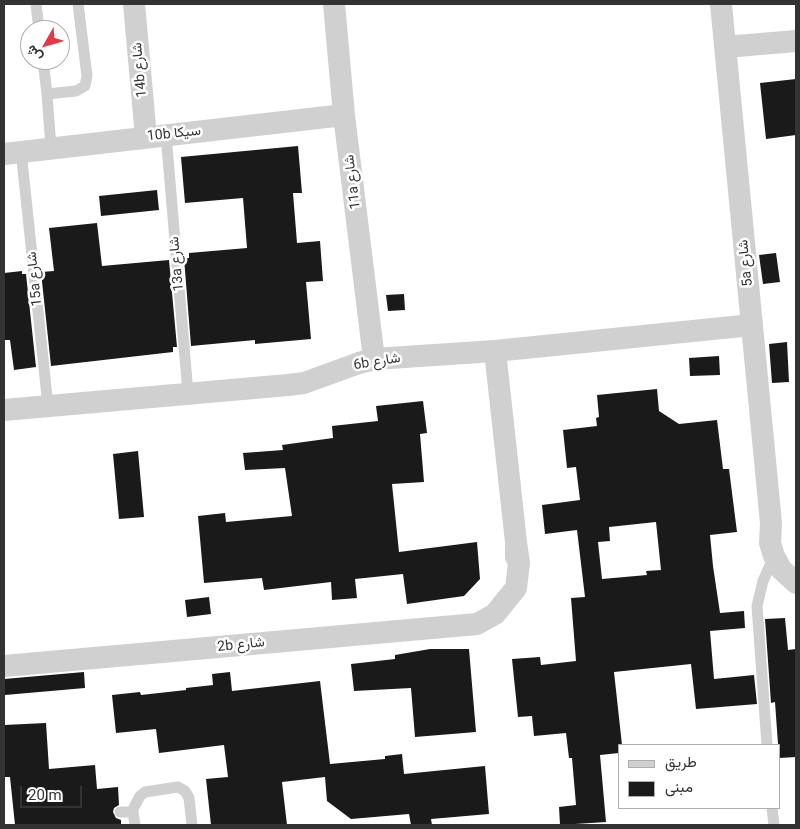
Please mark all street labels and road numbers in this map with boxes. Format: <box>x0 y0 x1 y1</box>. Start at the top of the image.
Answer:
street label: 14b شارع <box>129 42 151 98</box>
street label: 10b سيكا <box>146 123 202 145</box>
street label: 11a شارع <box>341 154 365 210</box>
street label: 13a شارع <box>166 236 188 292</box>
street label: 5a شارع <box>735 239 757 287</box>
street label: 15a شارع <box>24 251 46 307</box>
street label: 6b شارع <box>352 350 402 374</box>
street label: 2b شارع <box>217 634 265 656</box>

